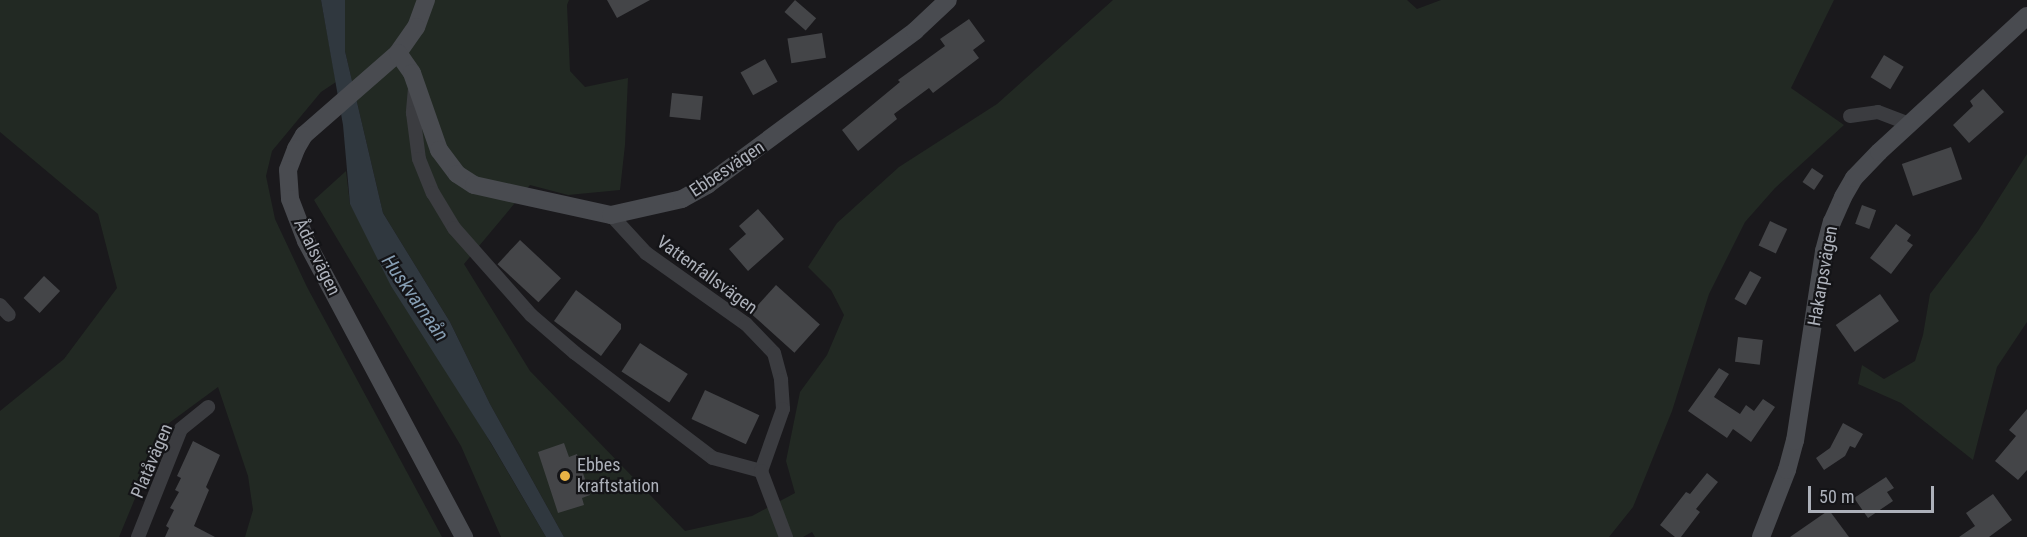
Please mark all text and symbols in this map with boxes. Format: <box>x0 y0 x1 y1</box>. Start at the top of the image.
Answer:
street label: Ebbesvägen <box>685 136 769 202</box>
street label: Ådalsvägen <box>289 215 345 299</box>
street label: Hakarpsvägen <box>1804 224 1842 328</box>
street label: Vattenfallsvägen <box>652 231 762 319</box>
water label: Huskvarnaån <box>377 250 453 346</box>
street label: Platåvägen <box>127 421 177 501</box>
place label: Ebbes kraftstation <box>577 455 659 498</box>
marker: Ebbes kraftstation <box>558 469 572 483</box>
scale bar <box>1811 474 1937 512</box>
text: 50 m <box>1819 486 1854 507</box>

